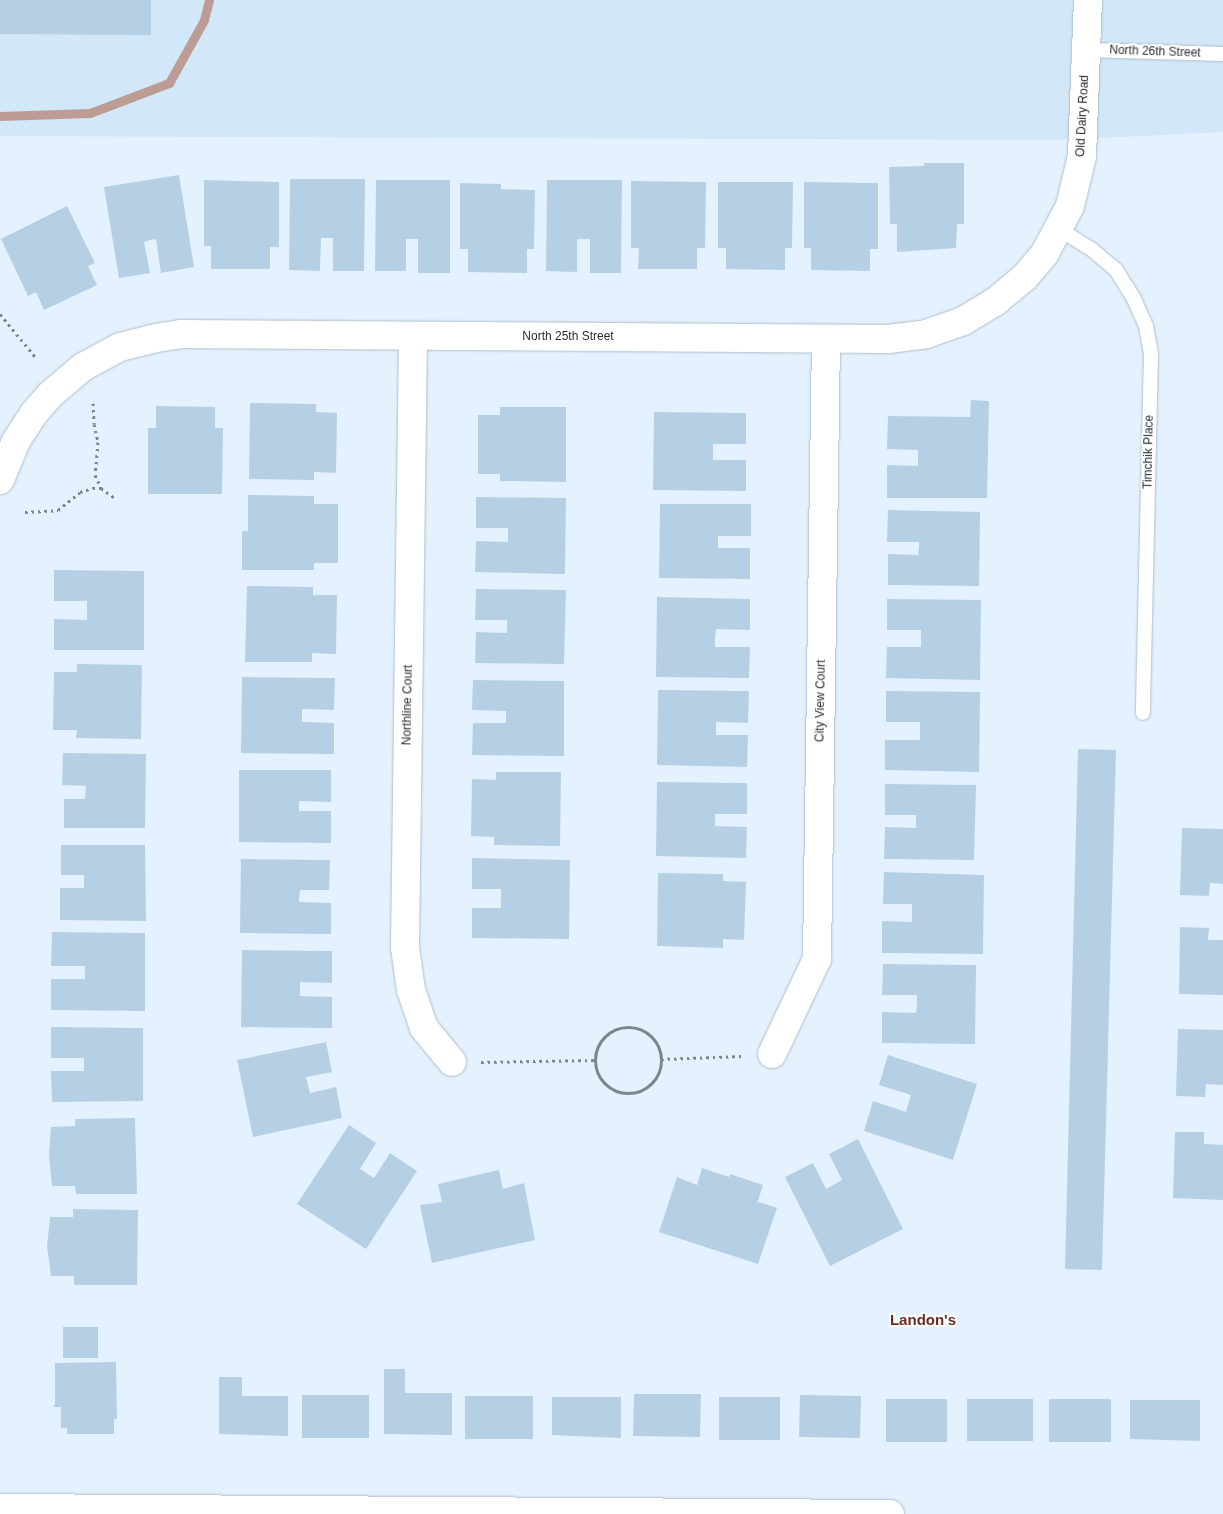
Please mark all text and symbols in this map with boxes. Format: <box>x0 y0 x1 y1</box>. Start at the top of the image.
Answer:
street label: North 26th Street <box>1109 43 1201 61</box>
street label: Old Dairy Road <box>1074 75 1092 157</box>
street label: North 25th Street <box>522 330 614 344</box>
street label: Timchik Place <box>1141 415 1157 489</box>
street label: City View Court <box>813 660 829 742</box>
street label: Northline Court <box>400 665 416 745</box>
district label: Landon's <box>890 1311 956 1329</box>

